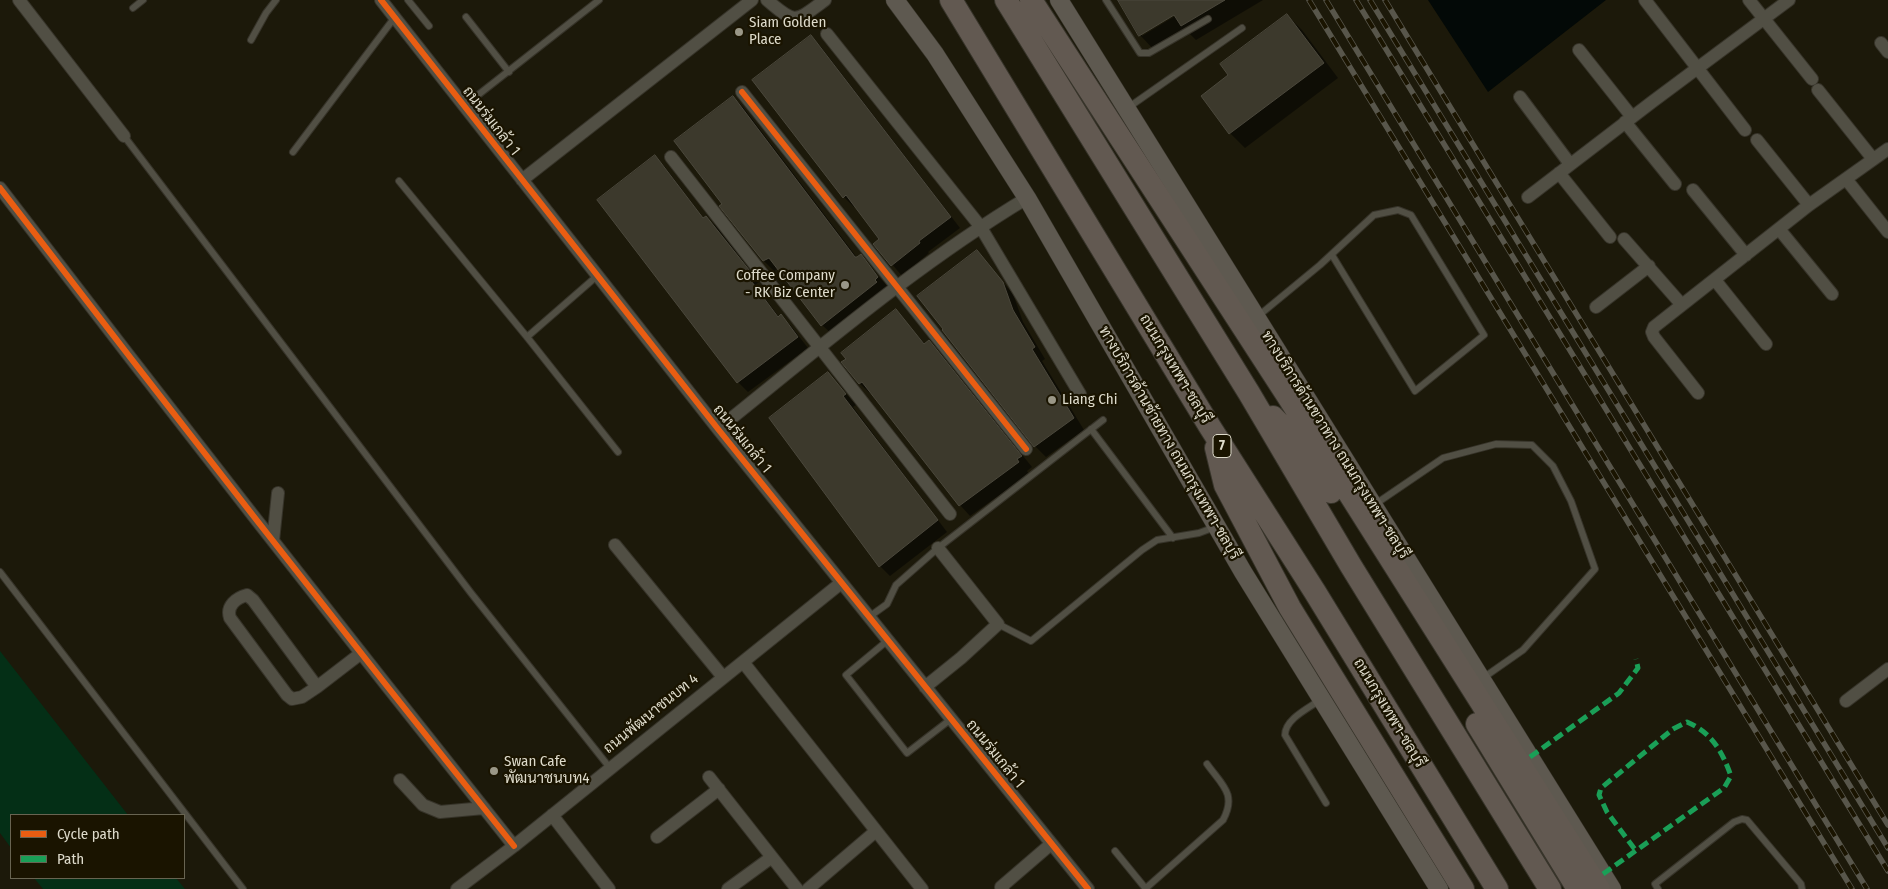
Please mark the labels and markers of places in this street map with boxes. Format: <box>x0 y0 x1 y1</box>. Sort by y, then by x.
place label: Siam Golden Place <box>749 14 826 49</box>
marker: Siam Golden Place <box>733 26 745 38</box>
place label: Coffee Company - RK Biz Center <box>736 267 835 302</box>
marker: Coffee Company - RK Biz Center <box>839 279 851 291</box>
place label: Liang Chi <box>1062 391 1117 409</box>
marker: Liang Chi <box>1046 394 1058 406</box>
place label: Swan Cafe พัฒนาชนบท4 <box>504 753 590 788</box>
marker: Swan Cafe พัฒนาชนบท4 <box>488 765 500 777</box>

